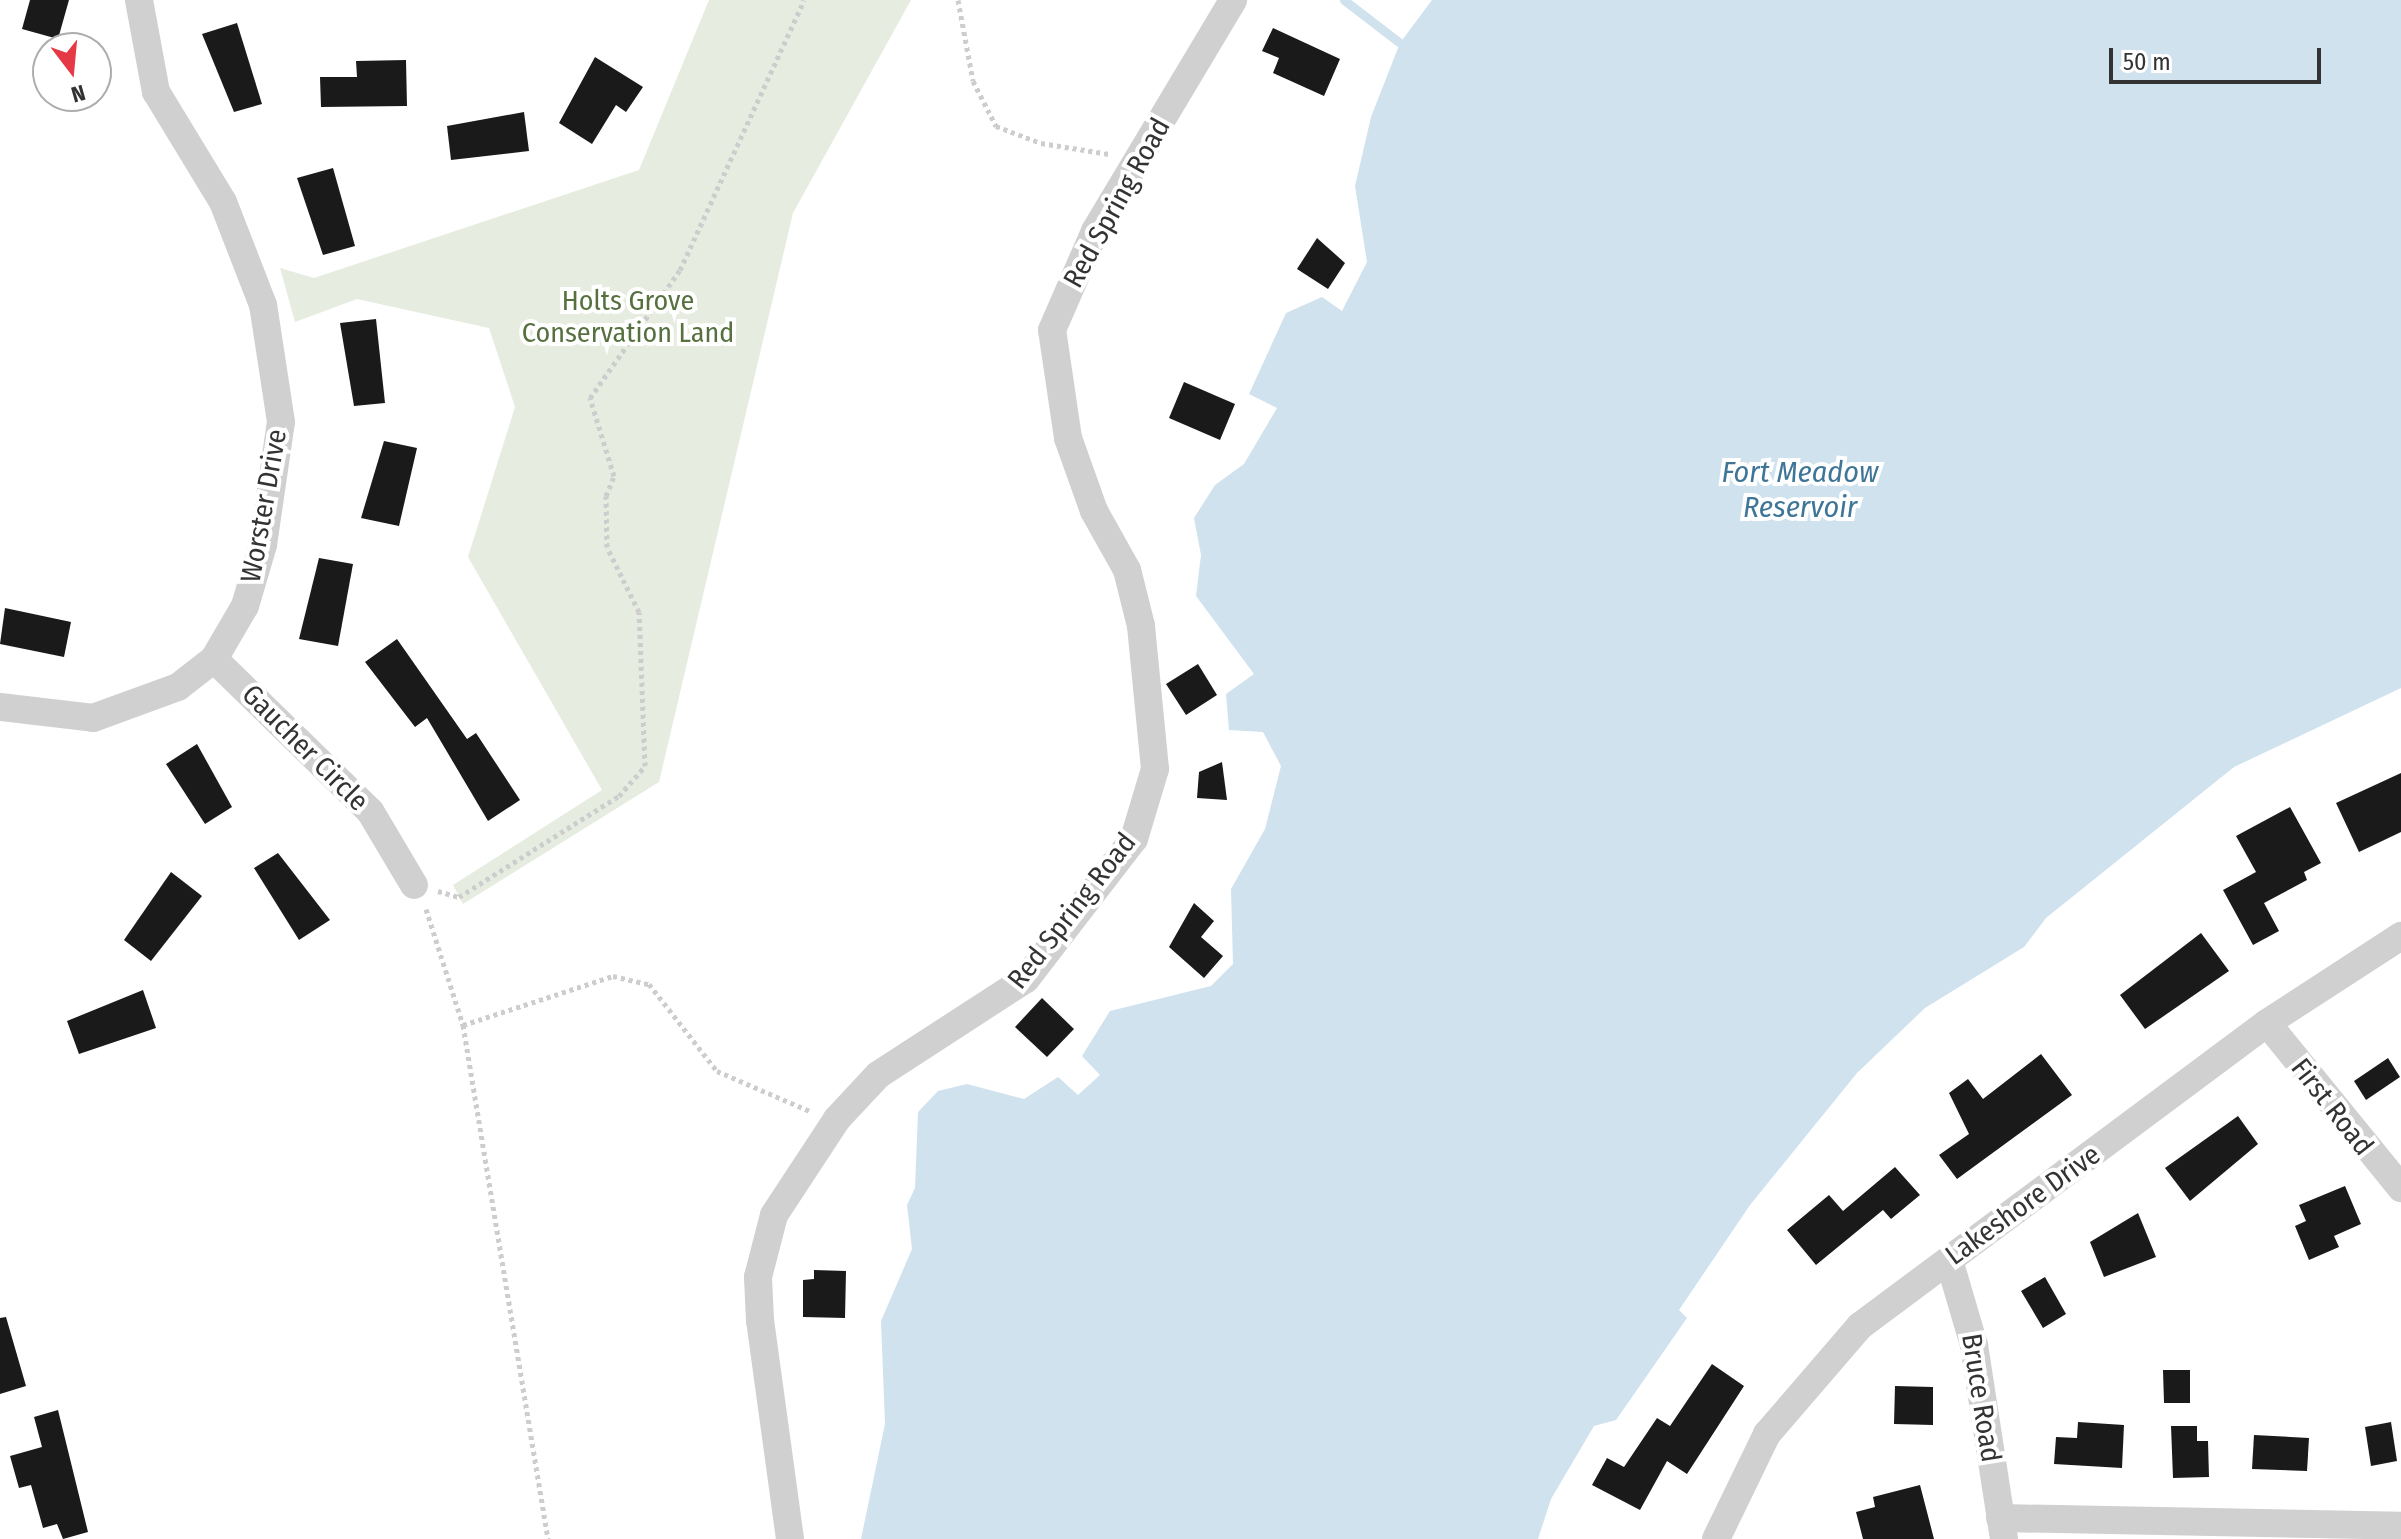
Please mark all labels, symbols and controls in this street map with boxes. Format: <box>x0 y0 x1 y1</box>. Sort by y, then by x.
north arrow <box>32 32 112 112</box>
scale bar <box>2113 32 2325 82</box>
text: 50 m <box>2123 48 2171 76</box>
text: N <box>68 79 88 108</box>
street label: Red Spring Road <box>1057 112 1177 294</box>
park label: Holts Grove Conservation Land <box>522 284 734 350</box>
street label: Worster Drive <box>234 427 294 585</box>
water label: Fort Meadow Reservoir <box>1722 454 1878 524</box>
street label: Gaucher Circle <box>235 678 375 818</box>
street label: Red Spring Road <box>1001 826 1143 996</box>
street label: First Road <box>2284 1052 2380 1162</box>
street label: Lakeshore Drive <box>1939 1138 2107 1272</box>
street label: Bruce Road <box>1954 1331 2008 1465</box>

